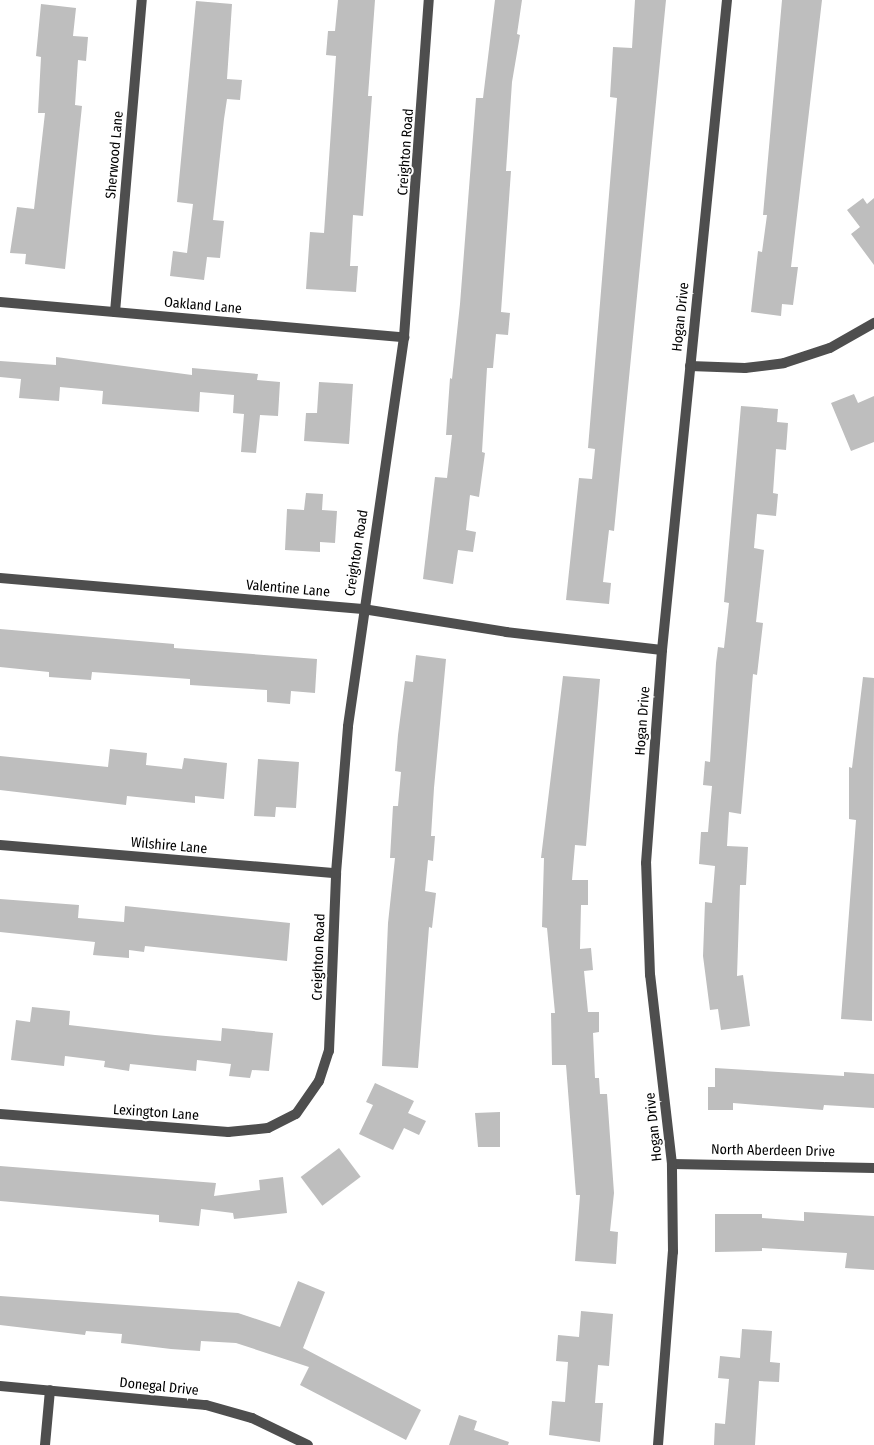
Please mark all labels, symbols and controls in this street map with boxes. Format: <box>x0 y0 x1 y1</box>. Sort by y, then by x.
street label: Creighton Road <box>395 108 417 196</box>
street label: Sherwood Lane <box>103 110 127 200</box>
street label: Hogan Drive <box>669 282 693 352</box>
street label: Oakland Lane <box>163 294 243 318</box>
street label: Creighton Road <box>342 509 372 597</box>
street label: Valentine Lane <box>245 577 331 601</box>
street label: Hogan Drive <box>632 686 654 756</box>
street label: Wilshire Lane <box>130 834 208 858</box>
street label: Creighton Road <box>309 913 329 1001</box>
street label: Hogan Drive <box>642 1092 666 1162</box>
street label: Lexington Lane <box>113 1102 199 1124</box>
street label: North Aberdeen Drive <box>711 1142 835 1160</box>
street label: Donegal Drive <box>119 1374 199 1400</box>

